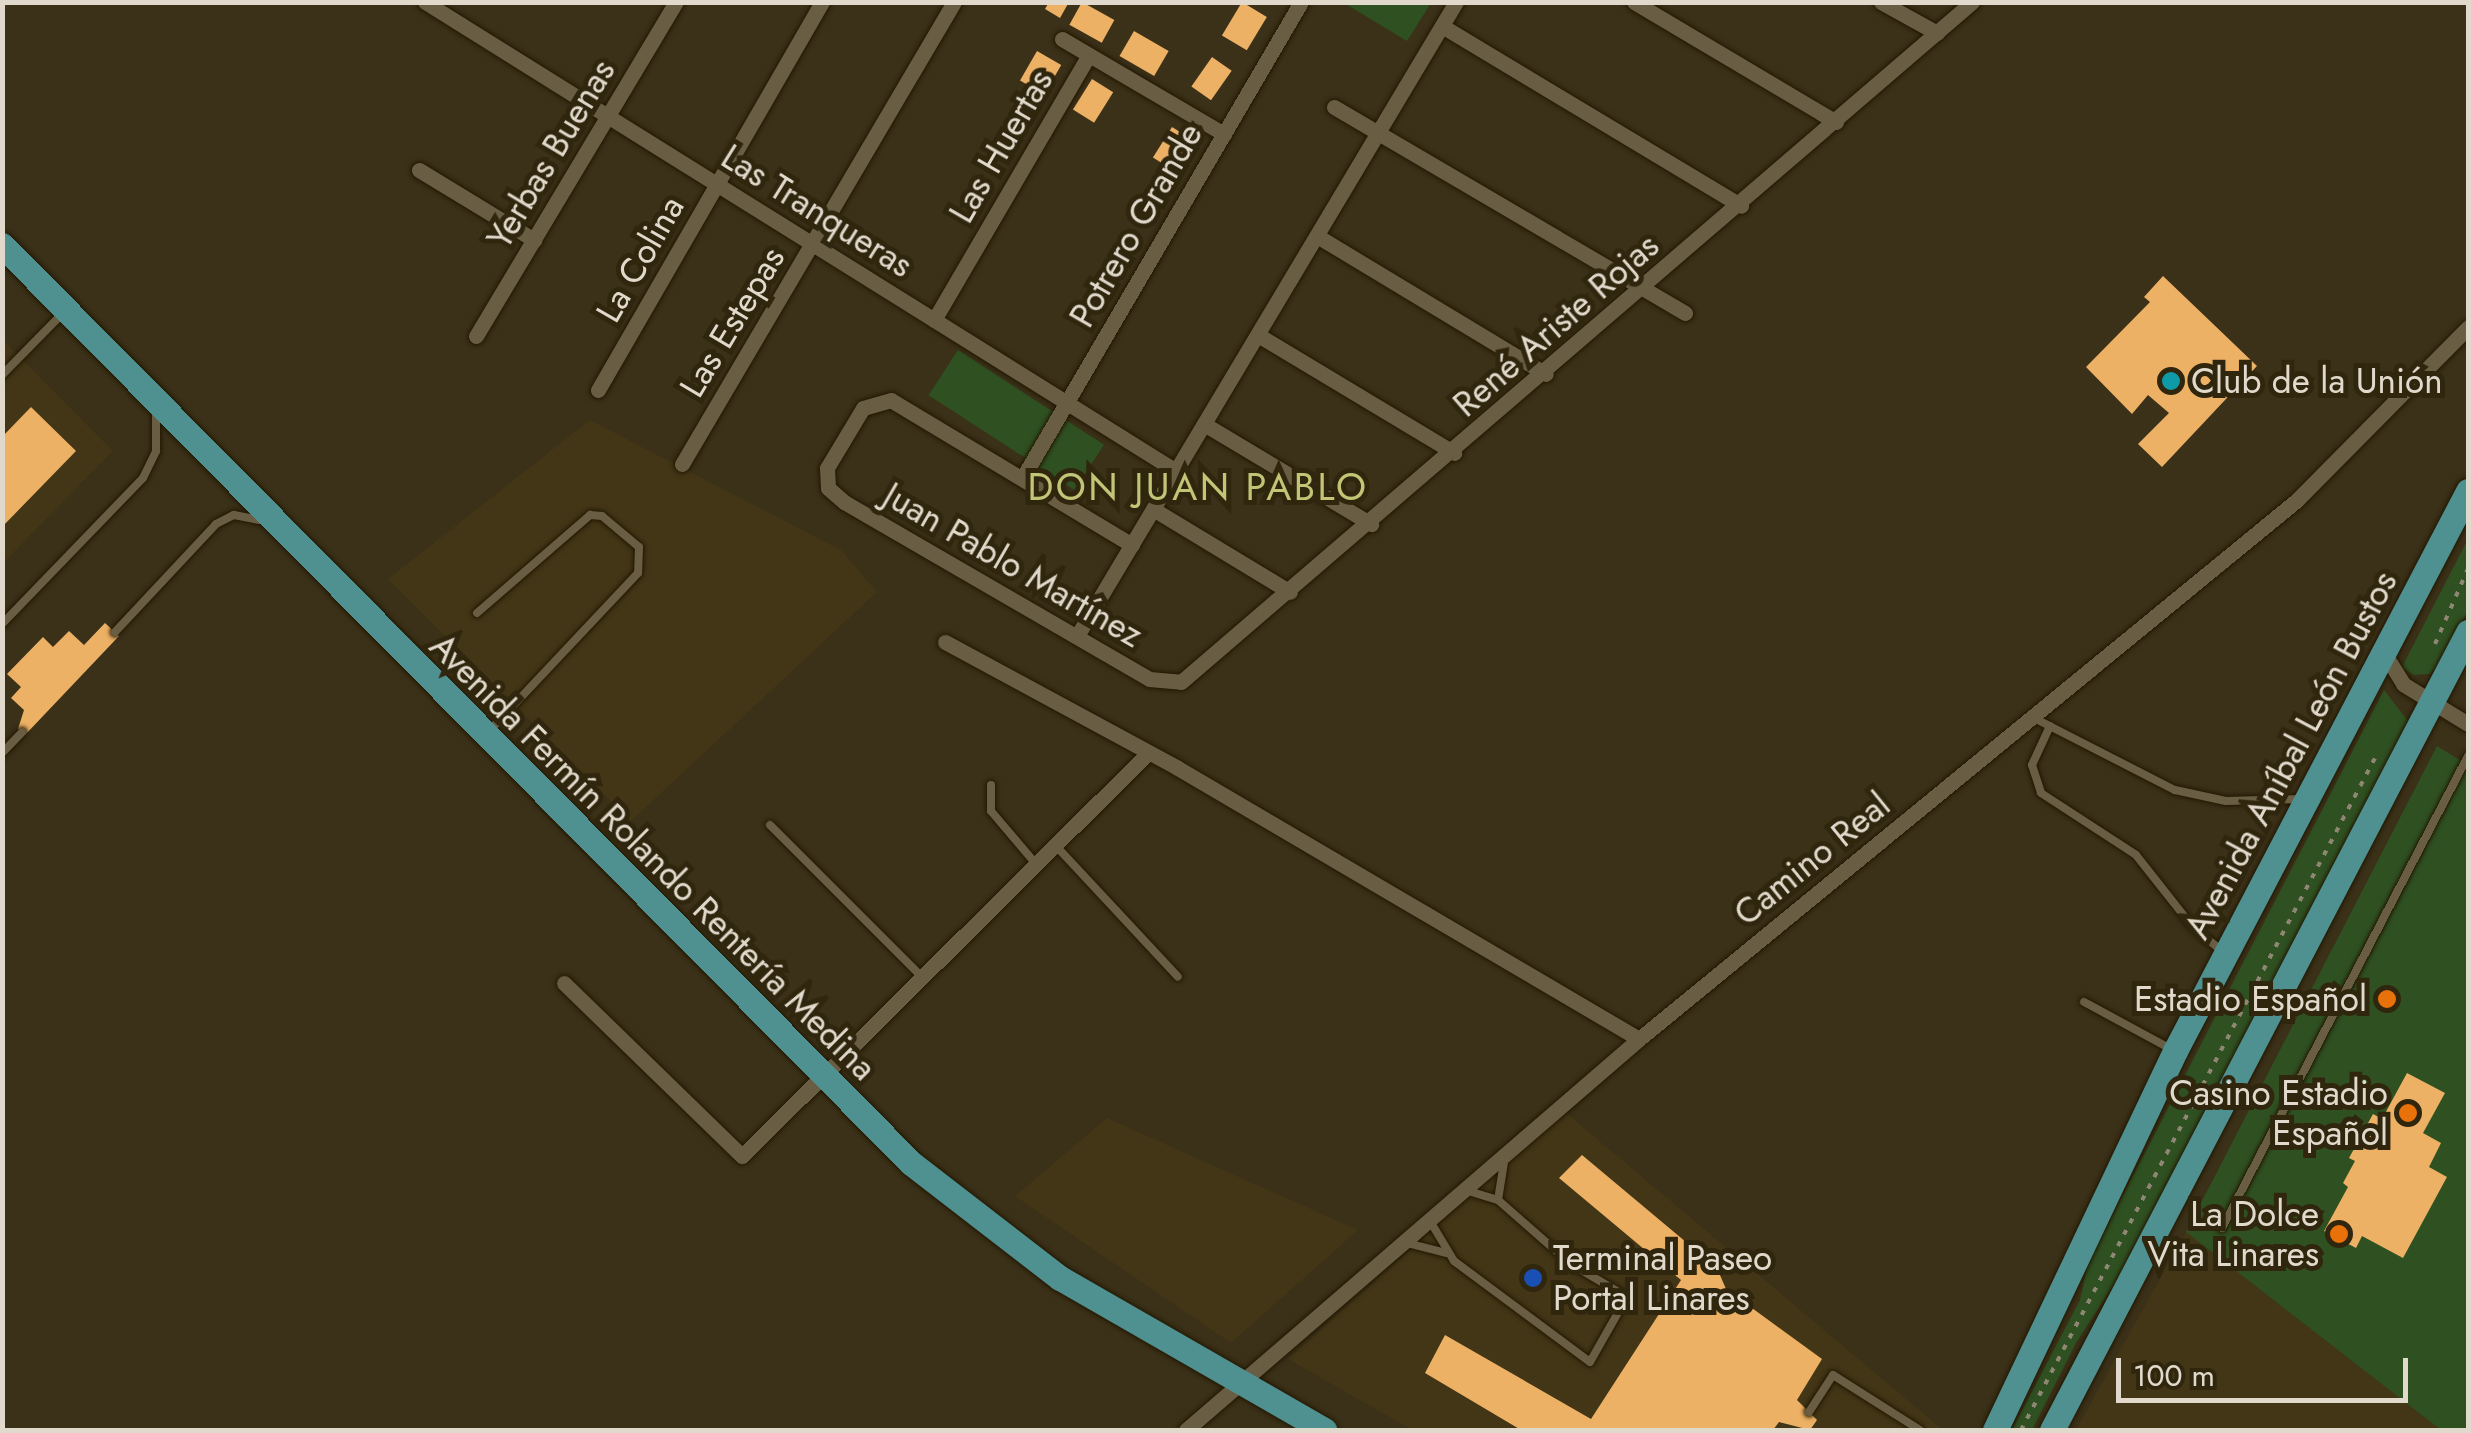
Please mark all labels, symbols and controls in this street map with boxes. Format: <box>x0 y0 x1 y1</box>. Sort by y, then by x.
street label: Yerbas Buenas <box>478 52 624 256</box>
street label: Las Huertas <box>940 62 1062 230</box>
street label: Potrero Grande <box>1061 116 1211 334</box>
street label: Las Tranqueras <box>714 136 920 286</box>
street label: La Colina <box>587 189 693 329</box>
street label: René Ariste Rojas <box>1445 224 1667 426</box>
street label: Las Estepas <box>671 239 793 405</box>
place label: Club de la Unión <box>2191 360 2443 402</box>
marker: Club de la Unión <box>2160 370 2182 392</box>
district label: DON JUAN PABLO <box>1028 464 1368 510</box>
street label: Juan Pablo Martínez <box>876 474 1150 656</box>
street label: Avenida Aníbal León Bustos <box>2176 564 2406 946</box>
street label: Avenida Fermín Rolando Rentería Medina <box>421 625 885 1089</box>
street label: Camino Real <box>1726 784 1898 934</box>
place label: Estadio Español <box>2134 978 2367 1020</box>
marker: Estadio Español <box>2376 988 2398 1010</box>
place label: Casino Estadio Español <box>2169 1072 2388 1154</box>
marker: Casino Estadio Español <box>2397 1102 2419 1124</box>
place label: La Dolce Vita Linares <box>2147 1193 2319 1275</box>
marker: La Dolce Vita Linares <box>2328 1223 2350 1245</box>
place label: Terminal Paseo Portal Linares <box>1553 1237 1772 1319</box>
marker: Terminal Paseo Portal Linares <box>1522 1267 1544 1289</box>
scale bar <box>2121 1338 2414 1400</box>
text: 100 m <box>2133 1354 2215 1397</box>

